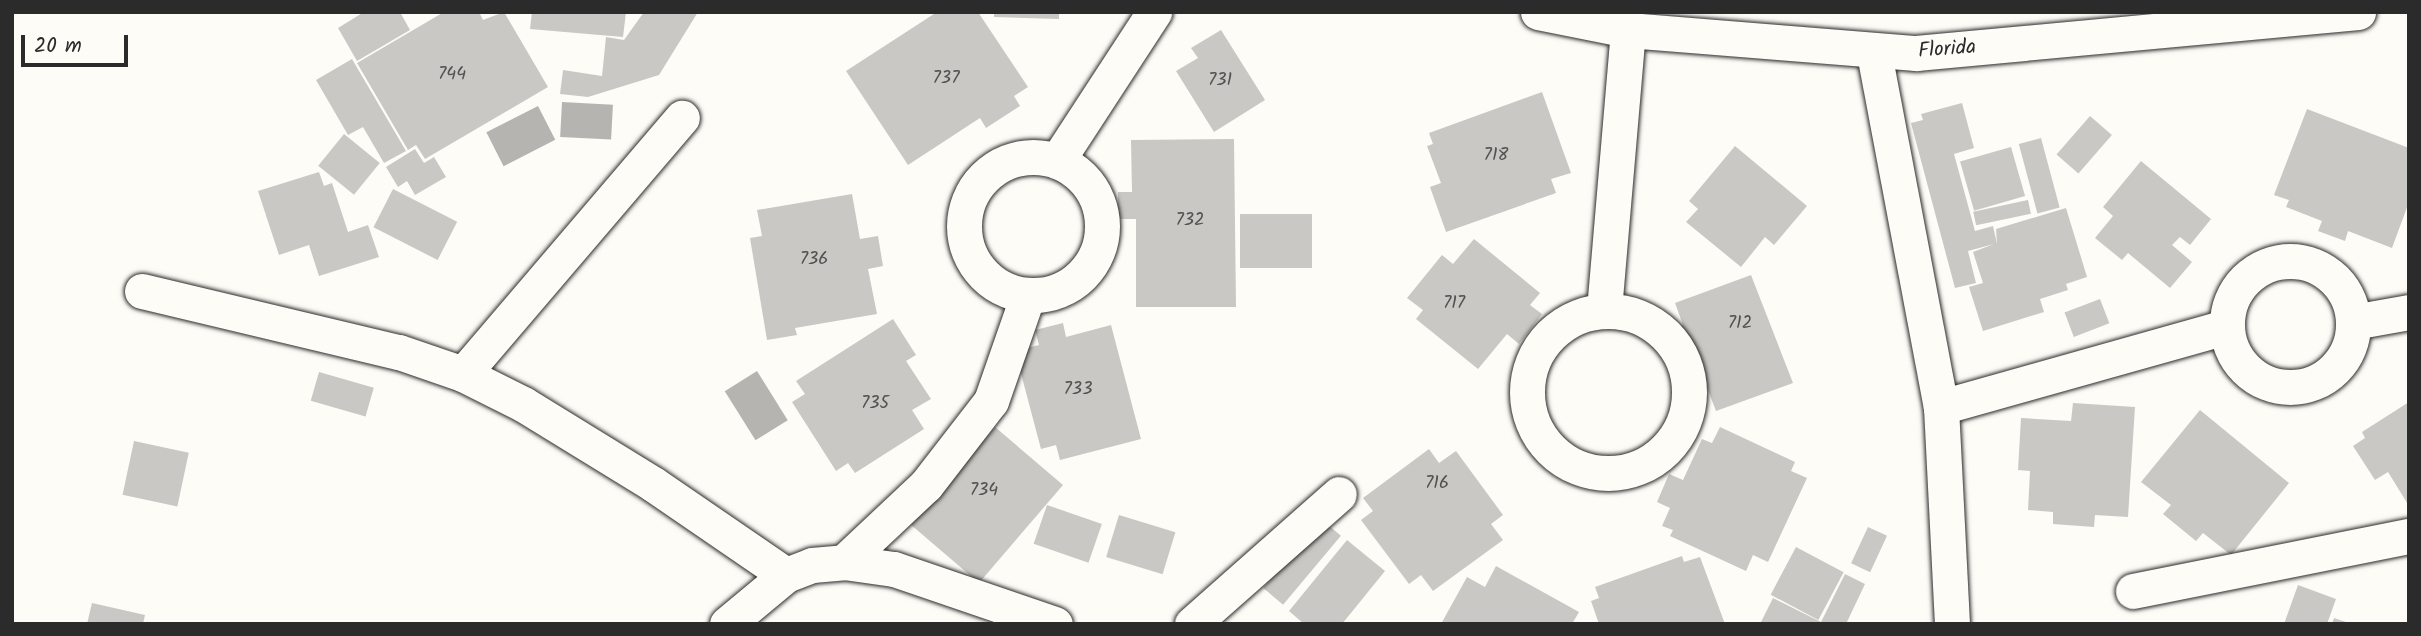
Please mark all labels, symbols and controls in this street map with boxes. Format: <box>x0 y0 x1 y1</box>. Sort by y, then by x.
scale bar <box>24 21 131 65</box>
text: 20 m <box>34 30 82 63</box>
street label: Florida <box>1917 35 1977 65</box>
house number: 744 <box>438 64 466 86</box>
house number: 737 <box>933 68 959 90</box>
house number: 731 <box>1208 70 1232 92</box>
house number: 718 <box>1484 145 1508 167</box>
house number: 732 <box>1175 210 1205 232</box>
house number: 736 <box>800 249 828 271</box>
house number: 717 <box>1443 293 1465 315</box>
house number: 712 <box>1728 313 1752 335</box>
house number: 733 <box>1064 379 1092 401</box>
house number: 735 <box>861 393 889 415</box>
house number: 716 <box>1425 473 1449 495</box>
house number: 734 <box>970 480 998 502</box>

